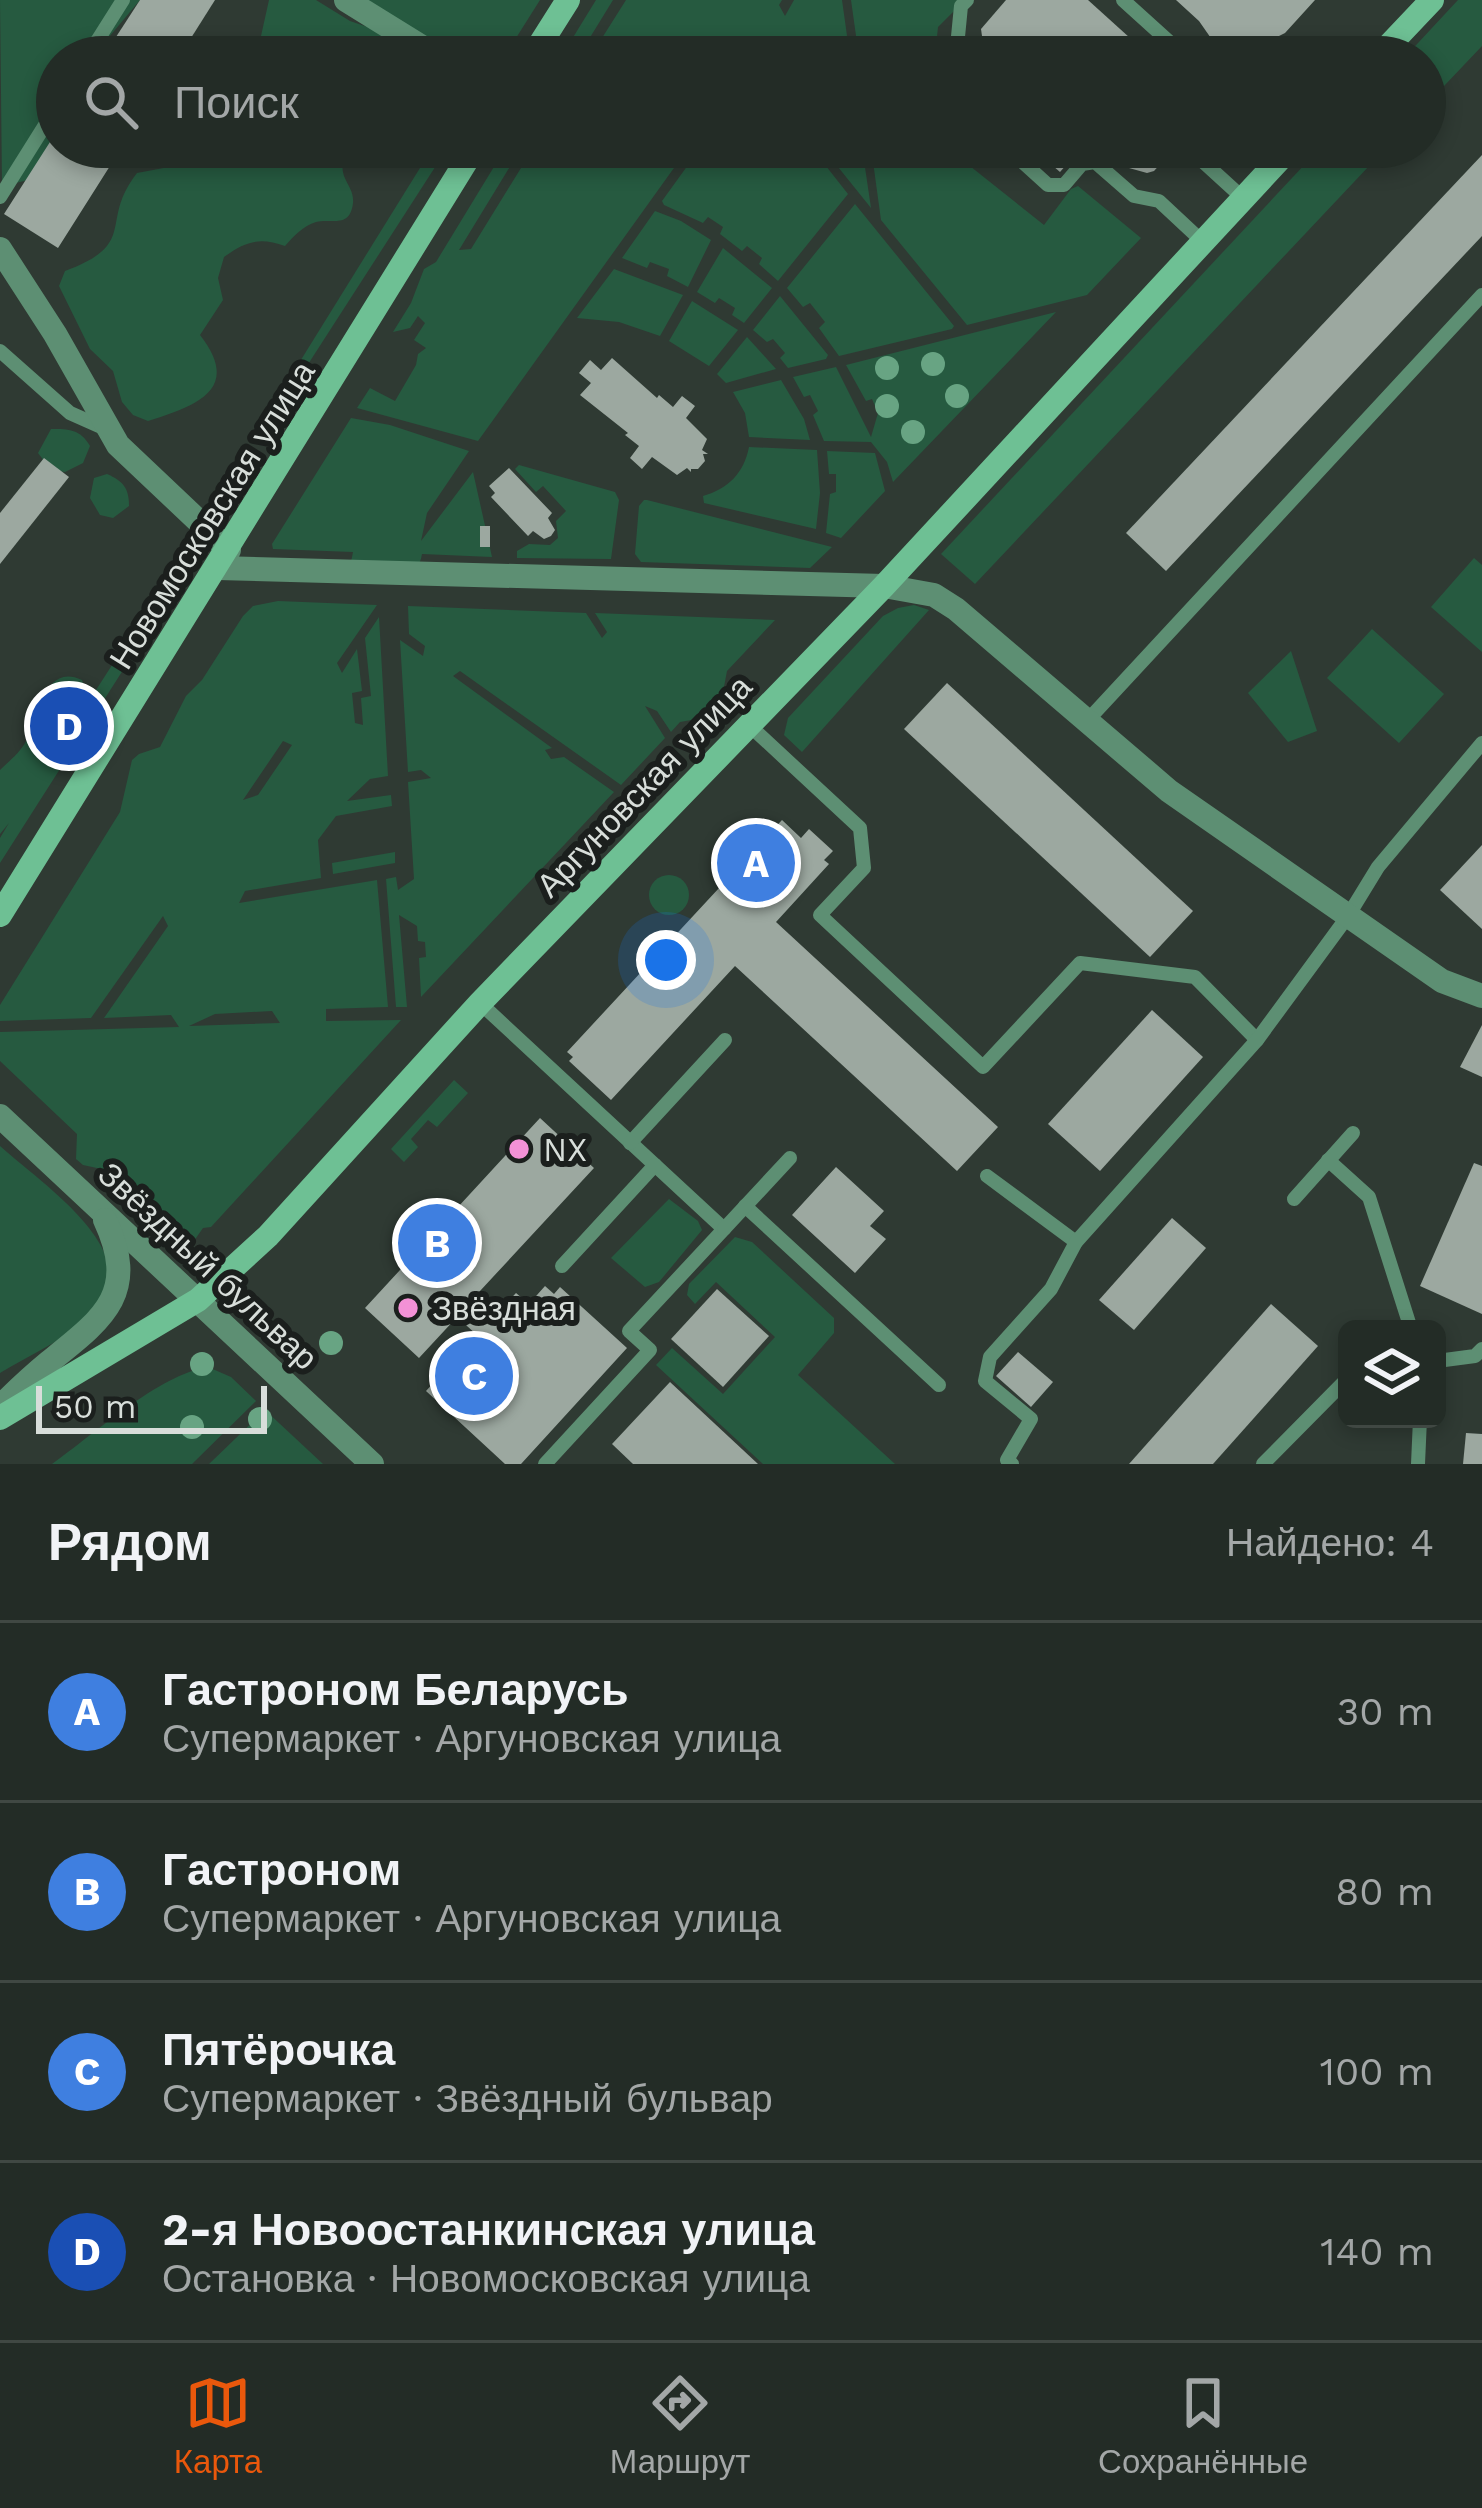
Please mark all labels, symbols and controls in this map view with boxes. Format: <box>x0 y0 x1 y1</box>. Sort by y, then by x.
search box <box>36 36 1446 168</box>
icon: search <box>78 69 144 135</box>
text: Поиск <box>174 76 299 129</box>
street label: Новомосковская улица <box>101 353 323 676</box>
street label: Аргуновская улица <box>528 667 760 905</box>
pin: D <box>30 681 108 771</box>
pin: A <box>717 818 795 908</box>
your location <box>636 930 696 990</box>
place label: NX <box>543 1130 587 1169</box>
marker: NX <box>506 1136 532 1162</box>
street label: Звёздный бульвар <box>90 1154 326 1378</box>
pin: B <box>398 1198 476 1288</box>
place label: Звёздная <box>432 1289 576 1328</box>
marker: Звёздная <box>395 1295 421 1321</box>
map controls <box>1338 1320 1446 1428</box>
button: layers <box>1338 1320 1446 1428</box>
pin: C <box>435 1331 513 1421</box>
scale bar <box>36 1380 267 1433</box>
text: 50 m <box>54 1387 136 1426</box>
text: Рядом <box>48 1513 212 1572</box>
text: Найдено: 4 <box>1226 1520 1434 1565</box>
text: Гастроном Беларусь <box>162 1663 629 1716</box>
text: A <box>74 1689 100 1734</box>
text: 30 m <box>1337 1689 1434 1734</box>
text: Супермаркет · Аргуновская улица <box>162 1716 781 1761</box>
text: Гастроном <box>162 1843 401 1896</box>
text: B <box>74 1869 100 1914</box>
text: 80 m <box>1335 1869 1434 1914</box>
text: Супермаркет · Аргуновская улица <box>162 1896 781 1941</box>
text: Пятёрочка <box>162 2023 395 2076</box>
text: C <box>74 2049 100 2094</box>
text: 100 m <box>1320 2049 1434 2094</box>
text: Супермаркет · Звёздный бульвар <box>162 2076 773 2121</box>
text: 2-я Новоостанкинская улица <box>162 2203 815 2256</box>
text: D <box>73 2229 101 2274</box>
text: 140 m <box>1320 2229 1434 2274</box>
text: Остановка · Новомосковская улица <box>162 2256 810 2301</box>
tab: Карта <box>174 2370 262 2481</box>
tab: Маршрут <box>610 2370 750 2481</box>
tab: Сохранённые <box>1098 2370 1308 2481</box>

